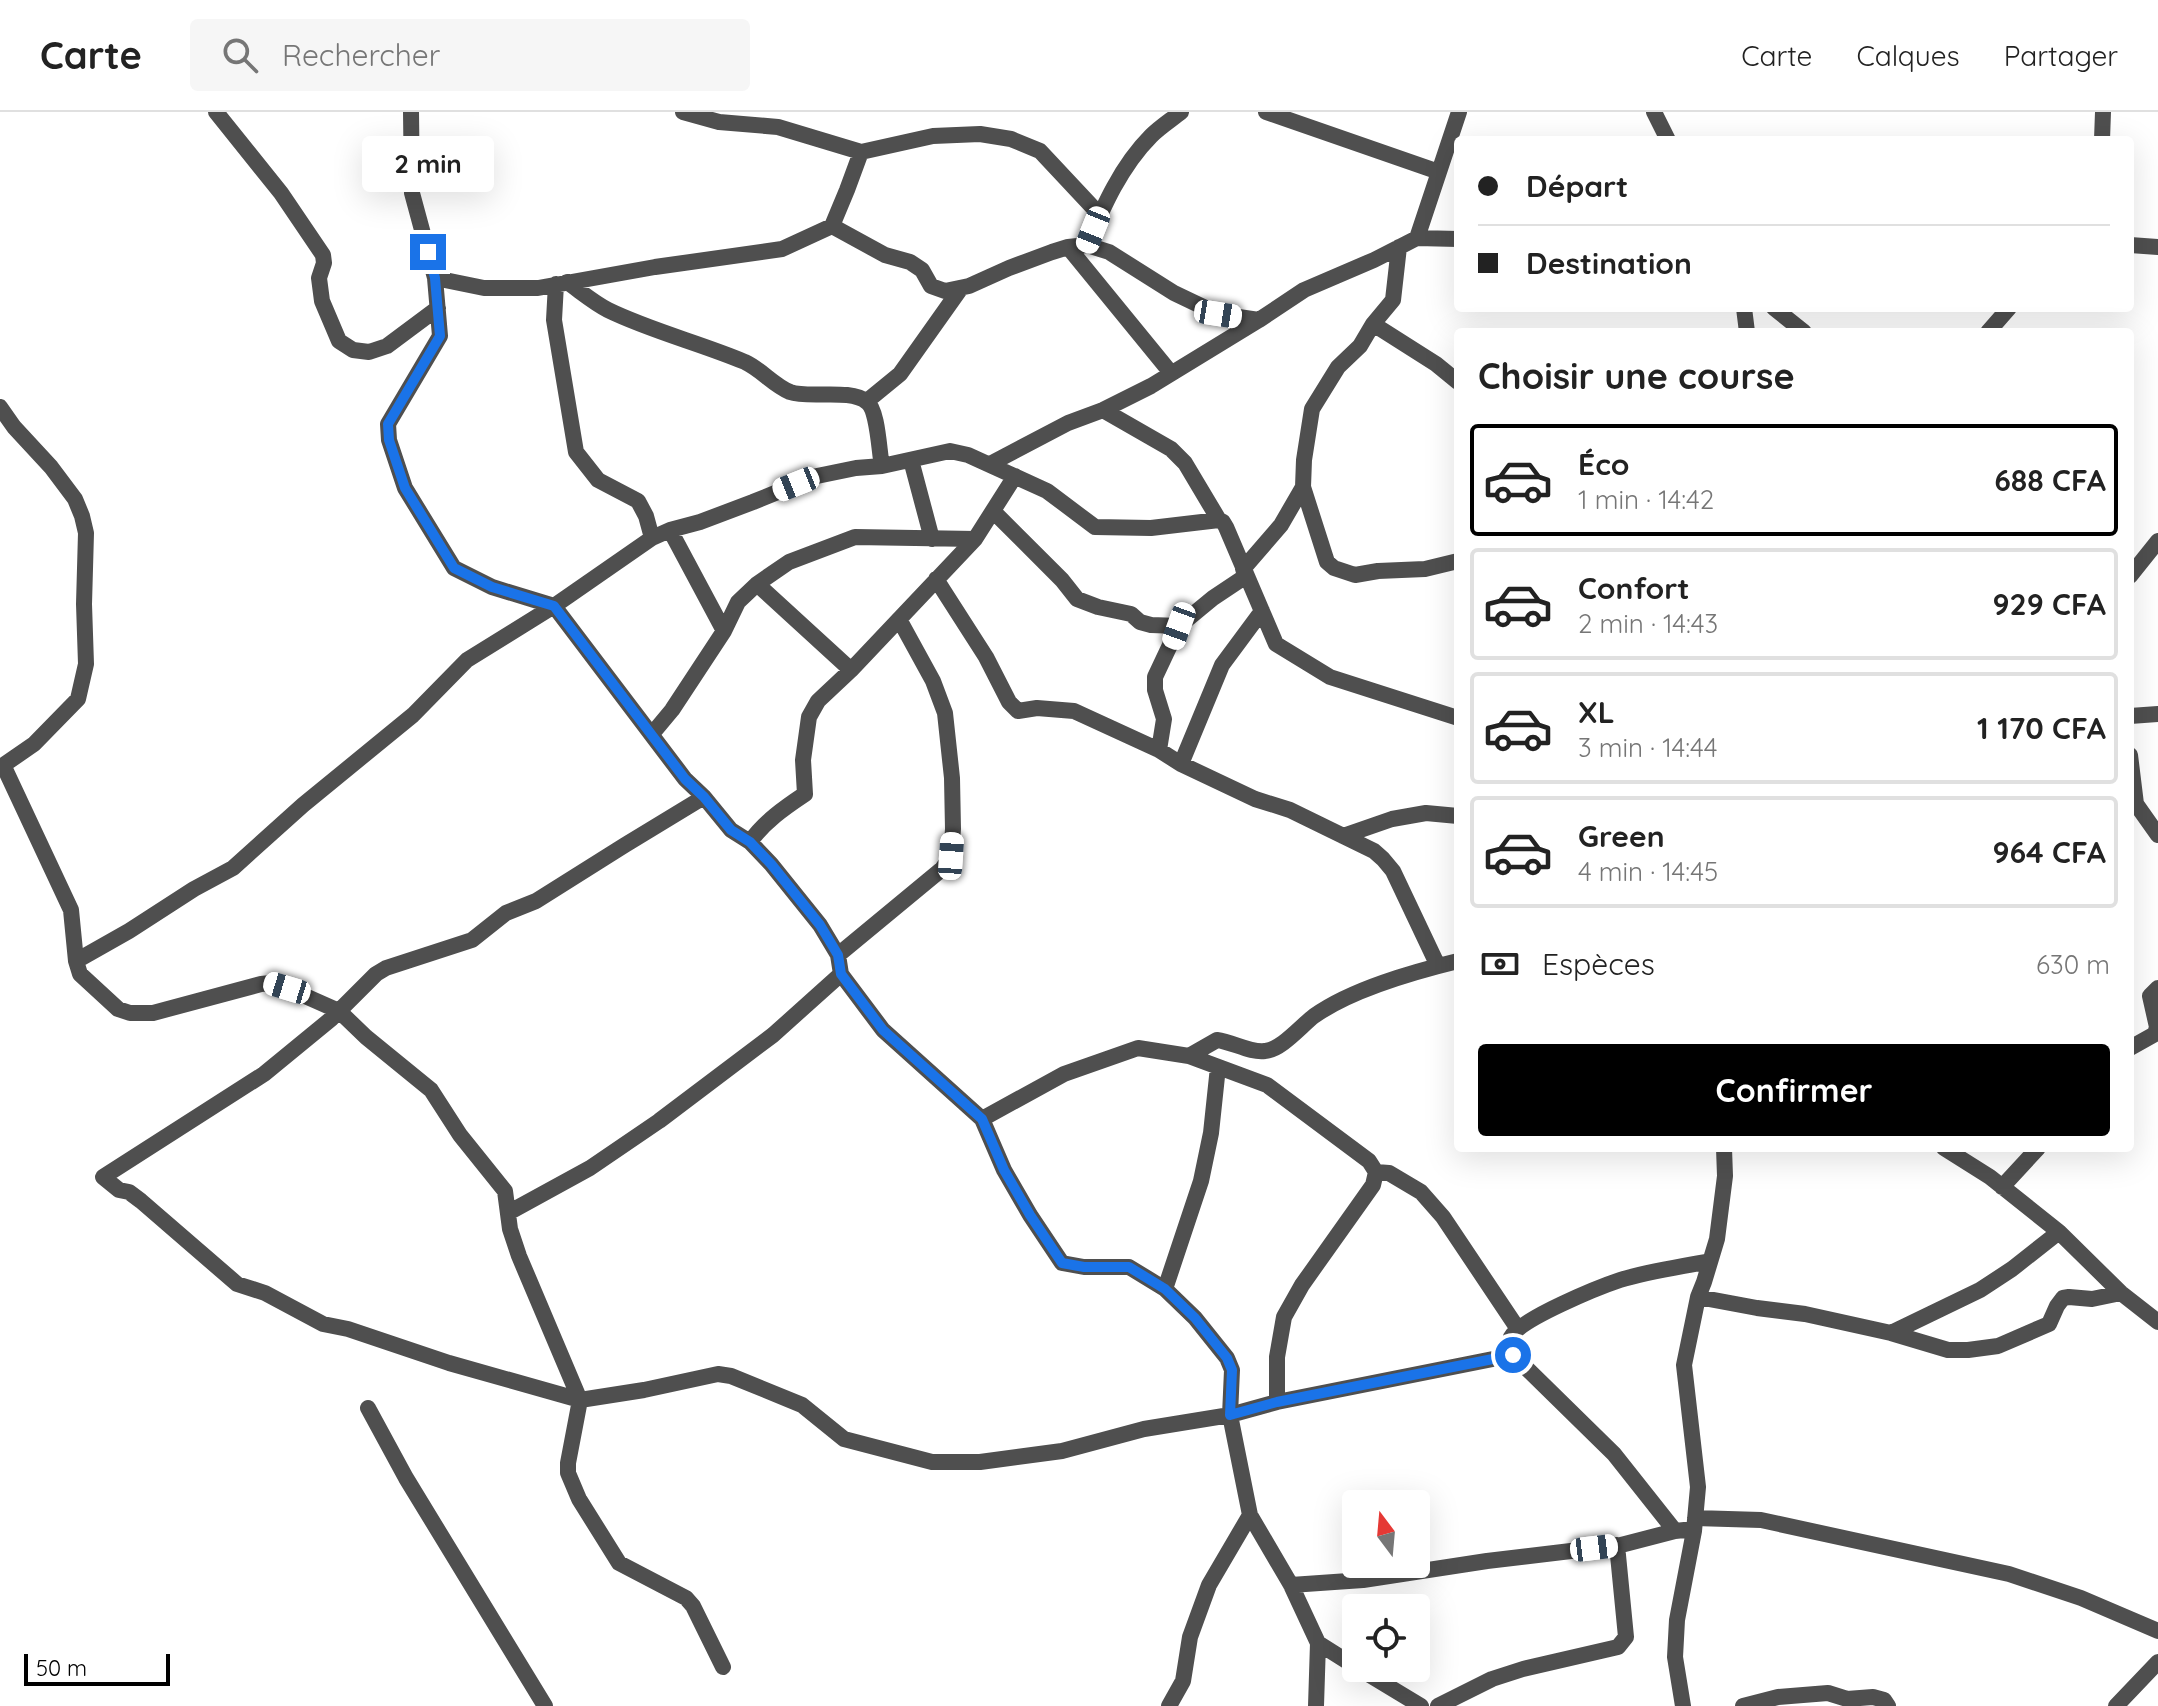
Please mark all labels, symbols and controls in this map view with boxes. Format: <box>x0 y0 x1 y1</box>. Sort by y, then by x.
search box <box>190 19 750 91</box>
text: Carte <box>40 31 142 79</box>
icon: search <box>218 33 262 77</box>
text: Rechercher <box>282 36 440 74</box>
text: Carte <box>1741 38 1812 73</box>
text: Calques <box>1856 38 1960 73</box>
text: Partager <box>2004 38 2118 73</box>
callout: 2 min <box>362 136 494 192</box>
text: 2 min <box>394 147 462 180</box>
text: Départ <box>1526 167 1628 205</box>
car <box>1073 203 1113 257</box>
route end <box>410 234 446 270</box>
text: Destination <box>1526 244 1692 282</box>
car <box>1192 298 1244 330</box>
text: Choisir une course <box>1478 353 1795 398</box>
icon: car <box>1482 444 1554 516</box>
text: Éco <box>1578 445 1629 483</box>
text: 688 CFA <box>1994 461 2106 499</box>
car <box>769 464 823 504</box>
text: 1 min · 14:42 <box>1578 483 1714 516</box>
icon: car <box>1482 568 1554 640</box>
text: Confort <box>1578 569 1690 607</box>
text: 929 CFA <box>1993 585 2106 623</box>
car <box>1160 599 1198 653</box>
text: 2 min · 14:43 <box>1578 607 1718 640</box>
icon: car <box>1482 692 1554 764</box>
text: XL <box>1578 693 1615 731</box>
text: 1 170 CFA <box>1977 709 2106 747</box>
text: 3 min · 14:44 <box>1578 731 1718 764</box>
icon: car <box>1482 816 1554 888</box>
text: Green <box>1578 817 1665 855</box>
car <box>937 831 965 881</box>
text: 964 CFA <box>1992 833 2106 871</box>
text: 4 min · 14:45 <box>1578 855 1718 888</box>
icon: cash <box>1478 942 1522 986</box>
text: Espèces <box>1542 945 1655 983</box>
text: 630 m <box>2036 948 2110 981</box>
car <box>261 970 313 1006</box>
button: Confirmer <box>1478 1044 2110 1136</box>
route start <box>1495 1337 1531 1373</box>
north arrow <box>1342 1490 1430 1578</box>
map controls <box>1342 1490 1430 1682</box>
car <box>1569 1533 1619 1563</box>
button: locate <box>1342 1594 1430 1682</box>
scale bar <box>24 1650 170 1686</box>
text: 50 m <box>36 1654 87 1682</box>

